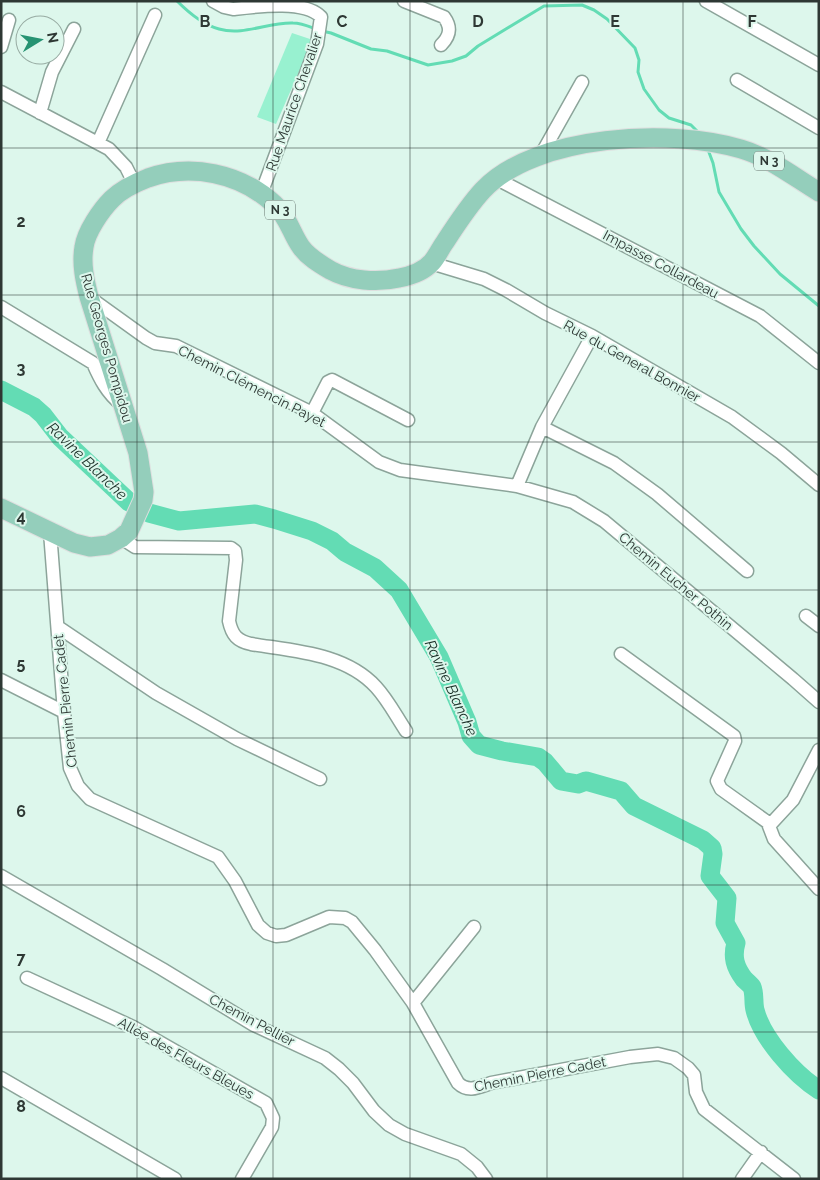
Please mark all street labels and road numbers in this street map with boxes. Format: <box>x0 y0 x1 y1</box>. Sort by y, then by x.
street label: Rue Maurice Chevalier <box>263 31 325 173</box>
road number: N 3 <box>754 152 784 170</box>
road number: N 3 <box>265 200 295 220</box>
street label: Impasse Collardeau <box>600 227 722 301</box>
street label: Rue Georges Pompidou <box>78 272 136 424</box>
street label: Rue du General Bonnier <box>561 317 703 405</box>
street label: Chemin Clémencin Payet <box>176 342 329 430</box>
street label: Chemin Eucher Pothin <box>616 529 736 633</box>
street label: Chemin Pierre Cadet <box>50 633 80 768</box>
street label: Chemin Pellier <box>207 991 297 1049</box>
street label: Allée des Fleurs Bleues <box>115 1014 257 1102</box>
street label: Chemin Pierre Cadet <box>473 1053 607 1095</box>

